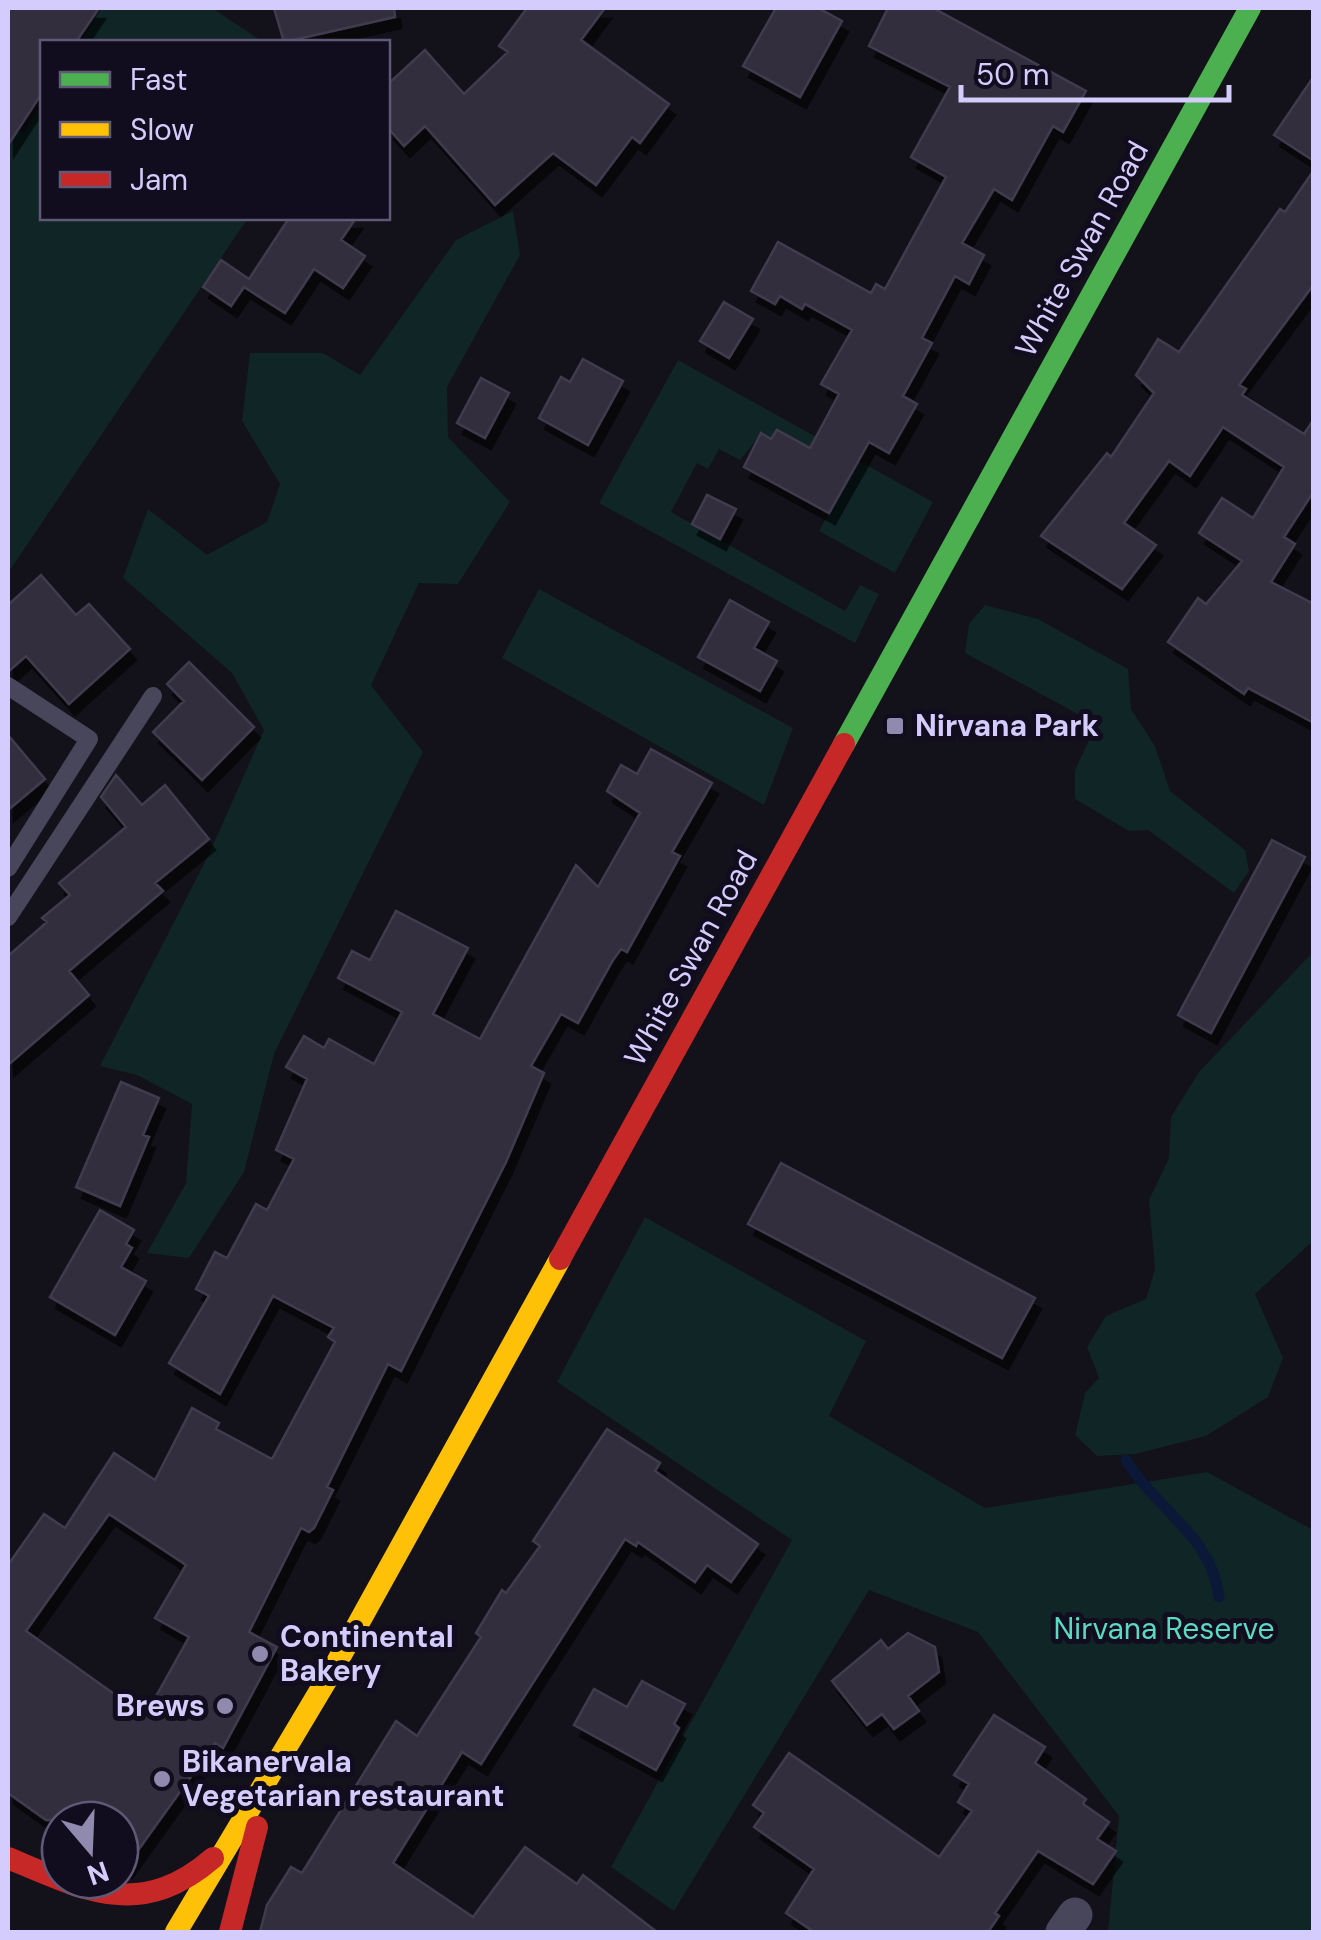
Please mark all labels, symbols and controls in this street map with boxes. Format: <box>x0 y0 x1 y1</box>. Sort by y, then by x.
legend <box>40 40 390 220</box>
scale bar <box>961 40 1228 102</box>
text: 50 m <box>976 55 1050 94</box>
text: Fast <box>130 60 188 99</box>
text: Slow <box>130 110 194 149</box>
street label: White Swan Road <box>1006 134 1157 364</box>
text: Jam <box>130 160 188 199</box>
place label: Nirvana Park <box>915 706 1099 745</box>
marker: Nirvana Park <box>884 715 906 737</box>
street label: White Swan Road <box>615 843 766 1073</box>
park label: Nirvana Reserve <box>1053 1609 1275 1648</box>
place label: Continental Bakery <box>280 1617 454 1690</box>
marker: Continental Bakery <box>249 1643 271 1665</box>
place label: Brews <box>116 1686 205 1725</box>
marker: Brews <box>214 1695 236 1717</box>
place label: Bikanervala Vegetarian restaurant <box>182 1742 504 1815</box>
marker: Bikanervala Vegetarian restaurant <box>151 1768 173 1790</box>
north arrow <box>40 1800 140 1900</box>
text: N <box>82 1852 114 1894</box>

